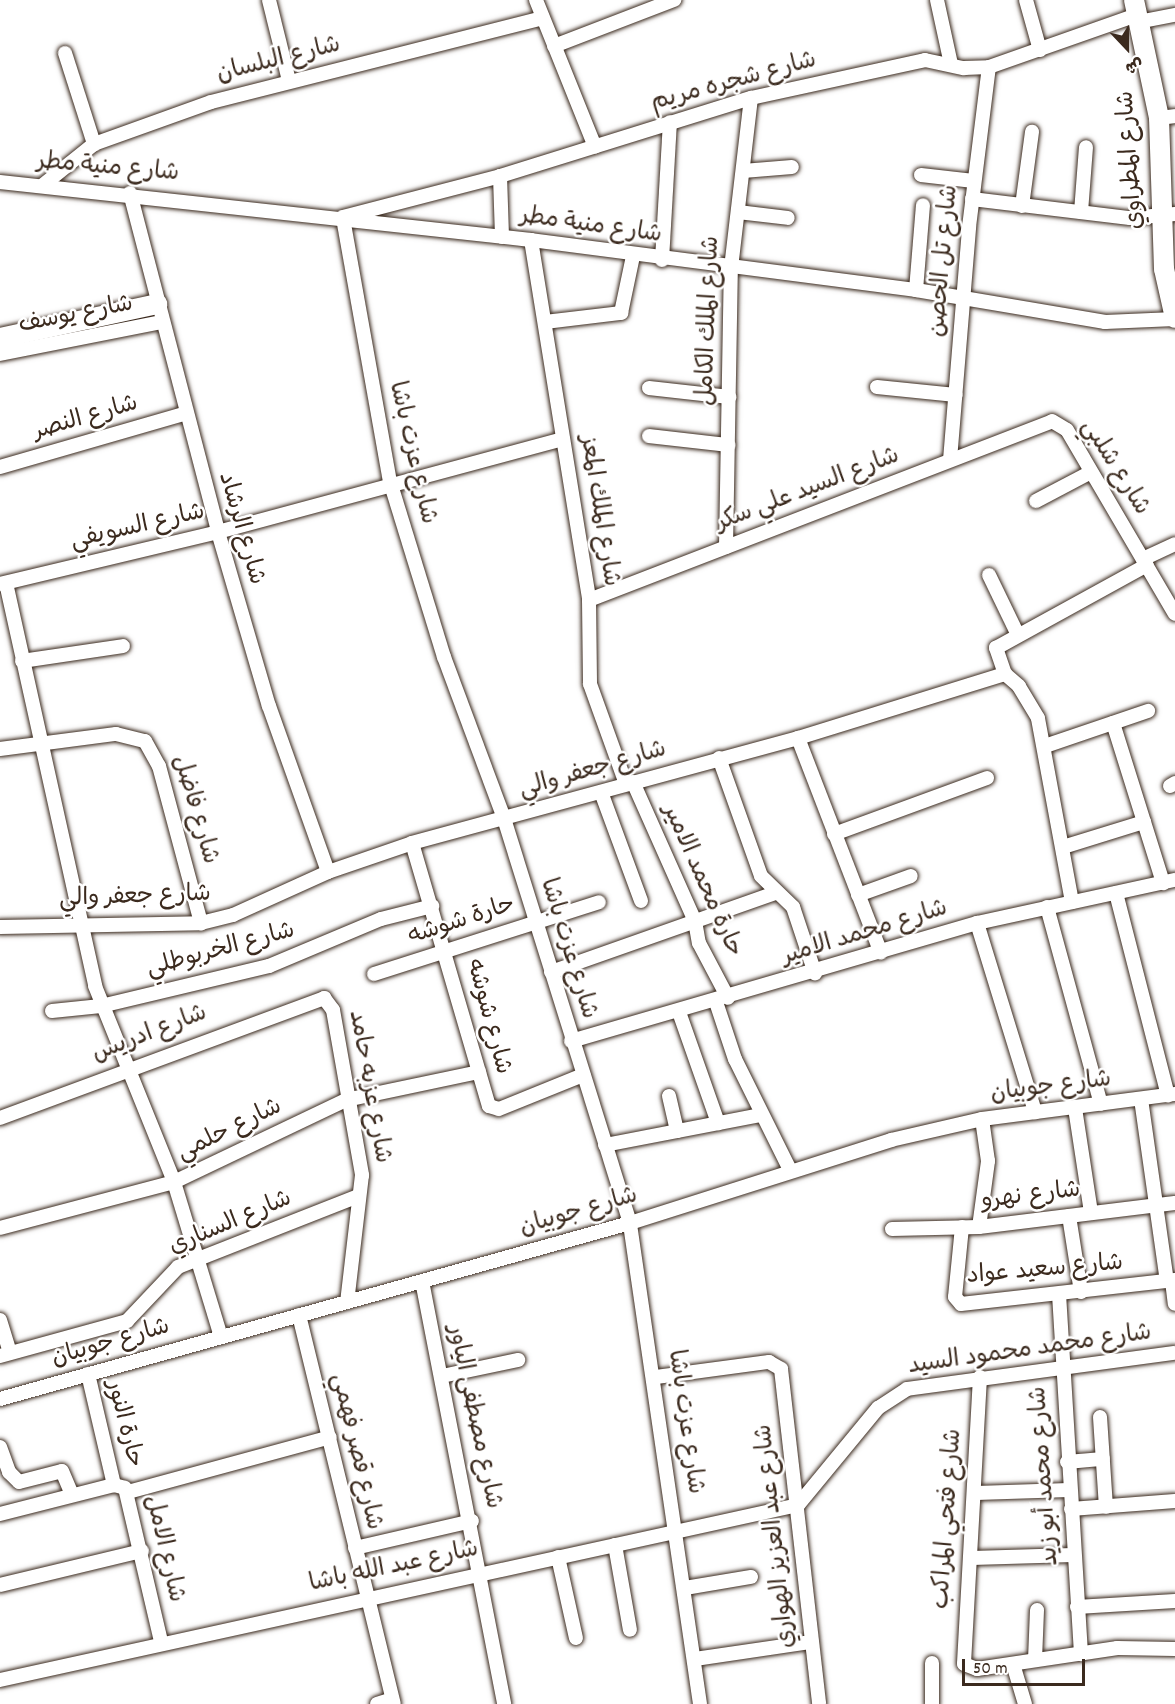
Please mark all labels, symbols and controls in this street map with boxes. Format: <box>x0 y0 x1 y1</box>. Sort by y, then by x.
north arrow <box>1097 18 1157 78</box>
street label: شارع البلسان <box>214 32 344 90</box>
street label: شارع شجره مريم <box>648 47 820 119</box>
text: ش <box>1121 51 1146 79</box>
street label: شارع المطراوي <box>1113 90 1151 230</box>
street label: شارع منية مطر <box>36 148 180 190</box>
street label: شارع تل الحصن <box>924 184 966 338</box>
street label: شارع منية مطر <box>518 203 664 251</box>
street label: شارع الملك الكامل <box>693 236 727 406</box>
street label: شارع يوسف <box>16 291 136 341</box>
street label: شارع عزت باشا <box>381 379 441 527</box>
street label: شارع النصر <box>30 390 142 448</box>
street label: شارع شلبي <box>1073 415 1155 521</box>
street label: شارع الملك المعز <box>572 433 624 589</box>
street label: شارع السيد علي سكر <box>712 443 904 539</box>
street label: شارع الرشاد <box>210 469 270 589</box>
street label: شارع السويفي <box>68 499 208 557</box>
street label: شارع جعفر والي <box>516 736 670 806</box>
street label: شارع فاضل <box>165 752 223 868</box>
street label: حارة محمد الامير <box>654 800 748 962</box>
street label: شارع عزت باشا <box>532 875 602 1023</box>
street label: شارع جعفر والي <box>59 881 211 915</box>
street label: حارة شوشه <box>405 891 519 953</box>
street label: شارع محمد الامير <box>779 895 951 973</box>
street label: شارع الخربوطلي <box>144 917 298 985</box>
street label: شارع شوشه <box>458 956 516 1078</box>
street label: شارع ادريس <box>89 1000 211 1070</box>
street label: شارع عزبه حامد <box>340 1008 396 1166</box>
street label: شارع جوبيان <box>989 1066 1113 1110</box>
street label: شارع حلمي <box>173 1093 287 1169</box>
street label: شارع نهرو <box>980 1177 1082 1217</box>
street label: شارع جوبيان <box>517 1182 641 1244</box>
street label: شارع السناري <box>165 1185 297 1263</box>
street label: شارع سعيد عواد <box>966 1250 1124 1292</box>
street label: شارع جوبيان <box>49 1313 173 1375</box>
street label: شارع محمد محمود السيد <box>907 1320 1153 1382</box>
street label: شارع مصطفى الياور <box>439 1322 507 1512</box>
street label: شارع عزت باشا <box>660 1348 708 1496</box>
street label: شارع قصر فهمي <box>323 1371 387 1533</box>
street label: حارة النور <box>98 1377 148 1471</box>
street label: شارع محمد أبو زيد <box>1025 1385 1067 1567</box>
street label: شارع عبد العزيز الهواري <box>751 1423 803 1649</box>
street label: شارع فتحي المراكب <box>928 1428 970 1610</box>
street label: شارع الامل <box>137 1493 189 1605</box>
street label: شارع عبد الله باشا <box>307 1536 481 1600</box>
scale bar <box>965 1647 1088 1685</box>
text: 50 m <box>973 1657 1008 1682</box>

